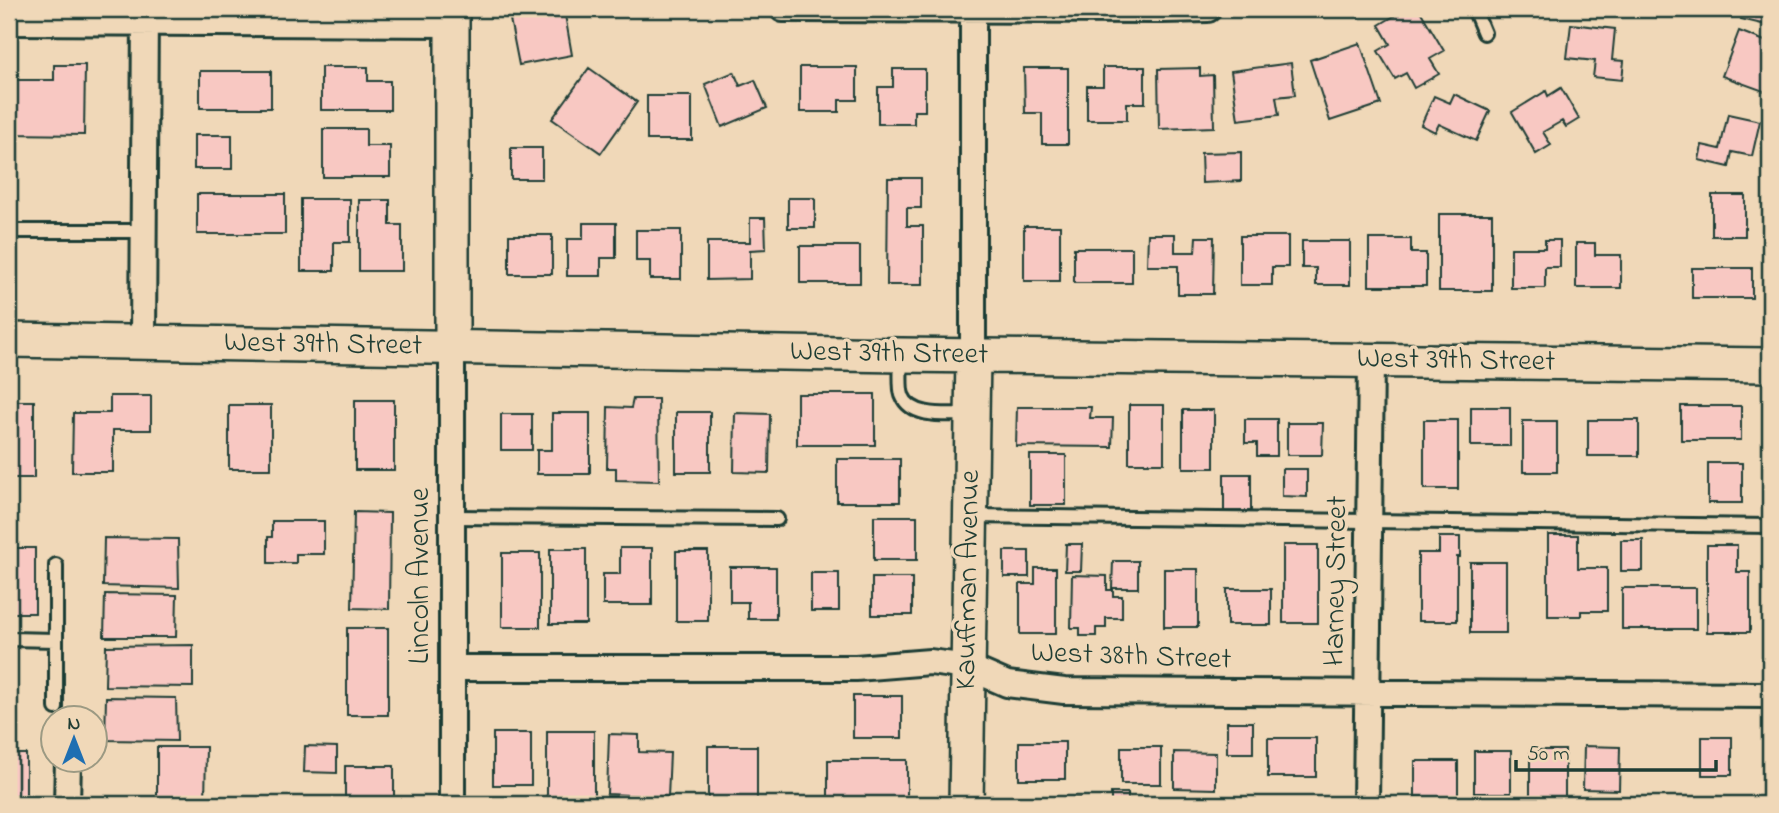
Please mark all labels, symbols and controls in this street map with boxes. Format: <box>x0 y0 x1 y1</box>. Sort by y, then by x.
street label: West 39th Street <box>223 321 423 369</box>
street label: West 39th Street <box>789 330 989 378</box>
street label: West 39th Street <box>1356 337 1556 385</box>
street label: Kauffman Avenue <box>945 469 993 690</box>
street label: Lincoln Avenue <box>399 487 443 664</box>
street label: Harney Street <box>1314 495 1360 667</box>
street label: West 38th Street <box>1030 632 1232 682</box>
north arrow <box>38 704 108 774</box>
text: N <box>68 711 81 738</box>
scale bar <box>1516 729 1716 773</box>
text: 50 m <box>1527 740 1570 770</box>

